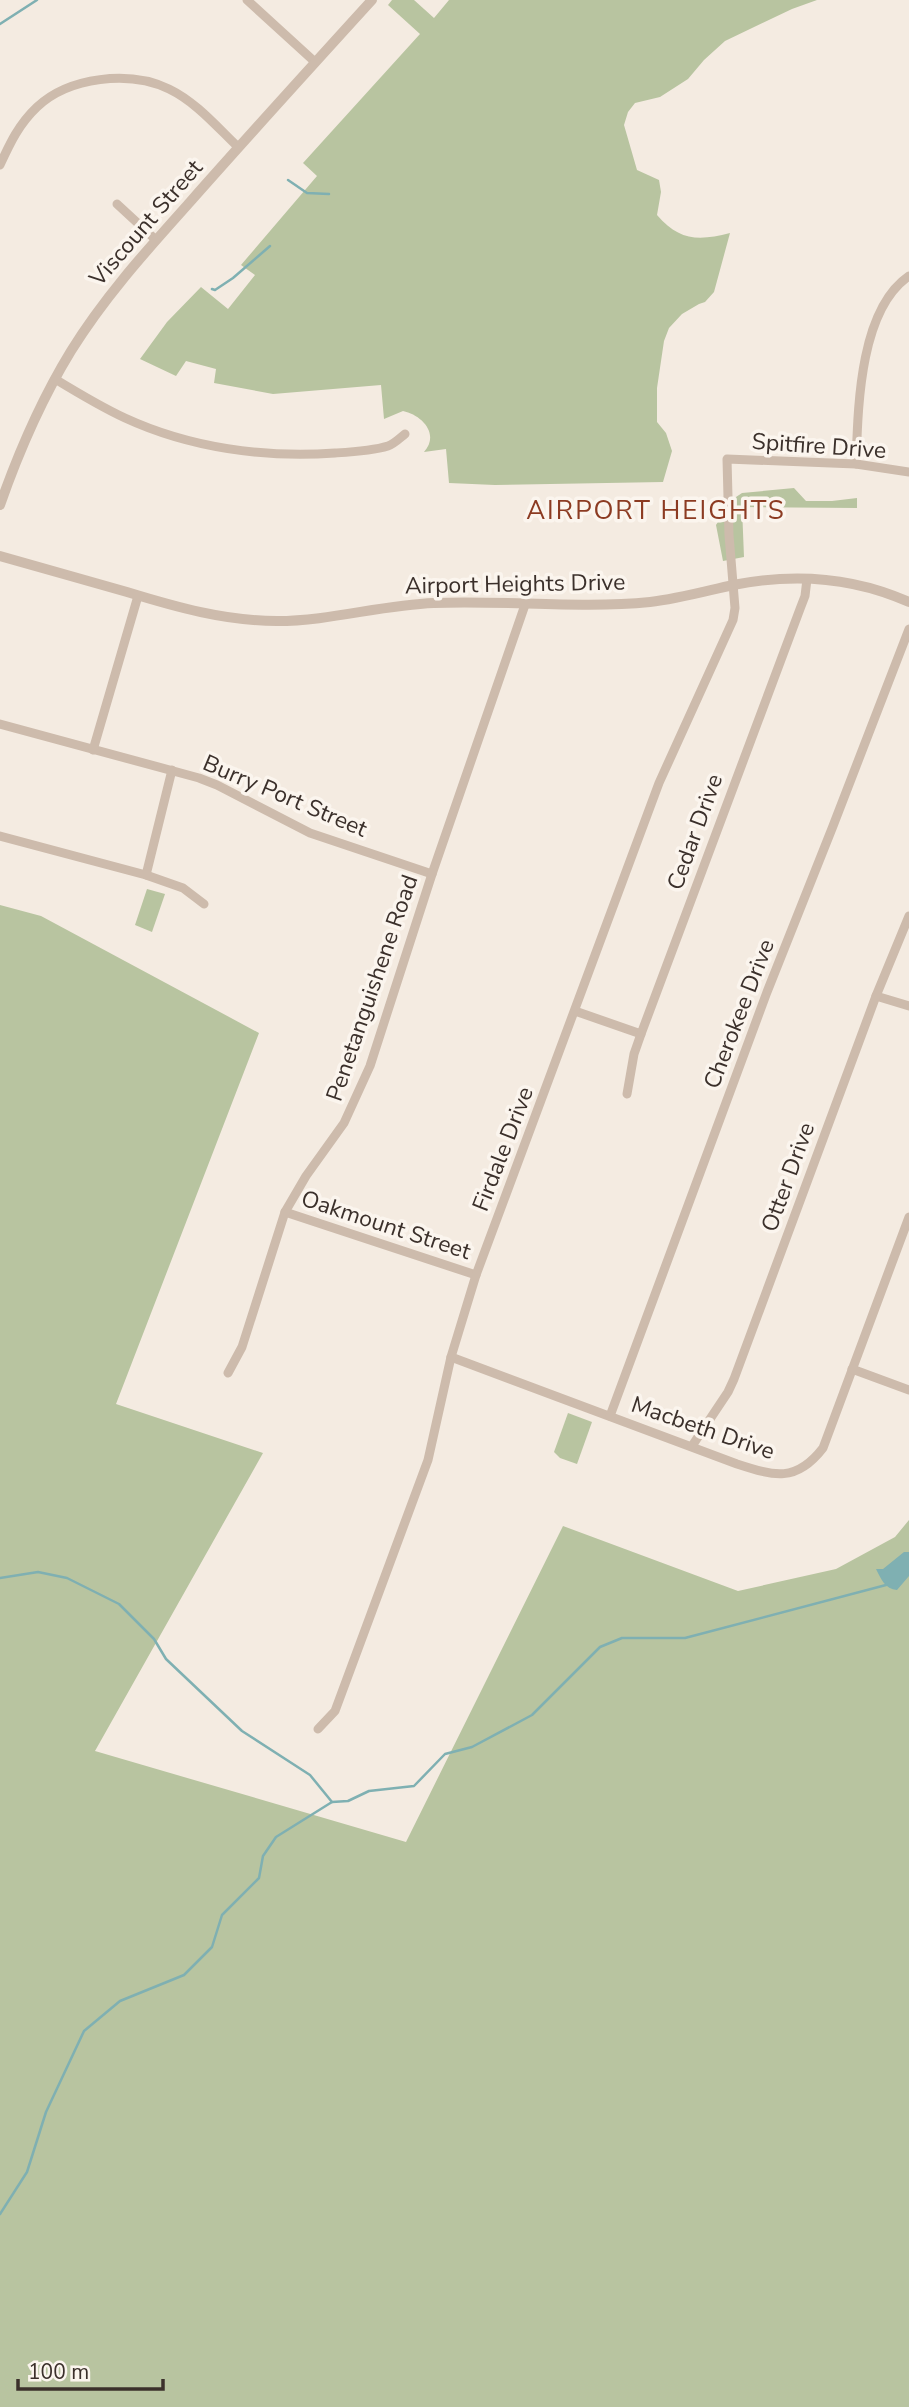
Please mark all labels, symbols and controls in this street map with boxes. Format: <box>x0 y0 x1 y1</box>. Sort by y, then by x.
street label: Viscount Street <box>82 152 210 294</box>
street label: Spitfire Drive <box>751 426 887 466</box>
district label: AIRPORT HEIGHTS <box>526 493 786 528</box>
street label: Airport Heights Drive <box>404 567 626 601</box>
street label: Burry Port Street <box>198 747 373 845</box>
street label: Cedar Drive <box>660 770 730 894</box>
street label: Penetanguishene Road <box>319 871 425 1105</box>
street label: Cherokee Drive <box>696 935 782 1093</box>
street label: Firdale Drive <box>465 1082 541 1216</box>
street label: Otter Drive <box>754 1118 822 1236</box>
street label: Oakmount Street <box>297 1183 476 1267</box>
street label: Macbeth Drive <box>627 1389 779 1467</box>
scale bar <box>18 2348 163 2392</box>
text: 100 m <box>28 2358 89 2386</box>

